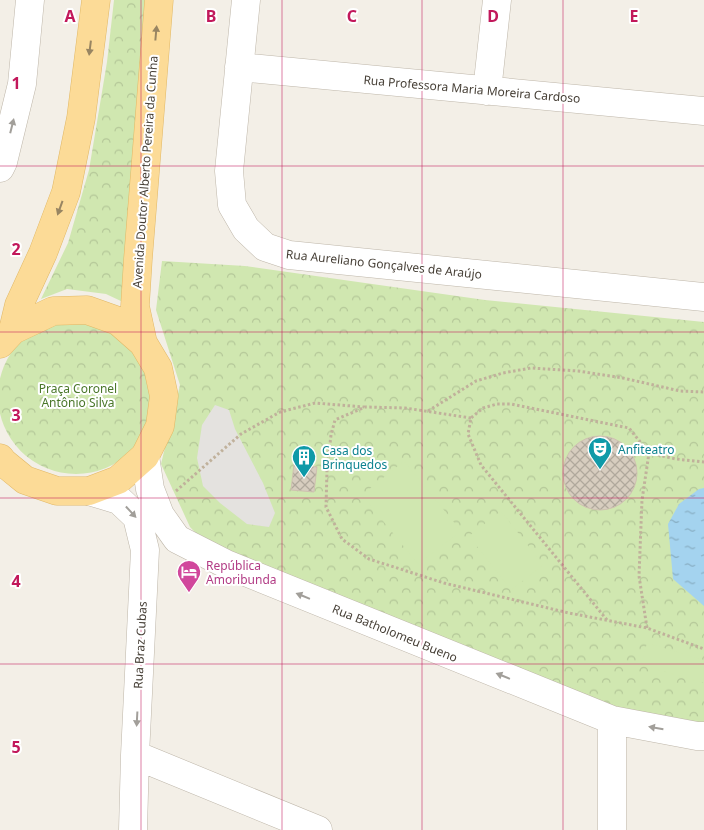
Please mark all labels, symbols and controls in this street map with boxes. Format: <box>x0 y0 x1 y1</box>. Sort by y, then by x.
text: A <box>64 5 76 27</box>
text: B <box>206 5 216 27</box>
text: C <box>347 5 357 27</box>
text: D <box>487 5 499 27</box>
text: E <box>630 5 639 27</box>
one-way arrow <box>152 25 160 41</box>
one-way arrow <box>86 41 94 57</box>
street label: Avenida Doutor Alberto Pereira da Cunha <box>128 55 162 289</box>
street label: Rua Professora Maria Moreira Cardoso <box>363 71 581 107</box>
text: 1 <box>11 72 21 94</box>
one-way arrow <box>8 119 16 134</box>
one-way arrow <box>56 201 64 216</box>
text: 2 <box>11 238 21 260</box>
street label: Rua Aureliano Gonçalves de Araújo <box>285 245 483 283</box>
park label: Praça Coronel Antônio Silva <box>39 380 117 411</box>
text: 3 <box>11 404 21 426</box>
theatre icon: Anfiteatro <box>587 436 613 470</box>
place label: Anfiteatro <box>618 441 674 458</box>
place label: Casa dos Brinquedos <box>322 442 387 473</box>
building icon: Casa dos Brinquedos <box>291 444 317 478</box>
one-way arrow <box>125 506 137 518</box>
place label: República Amoribunda <box>206 557 277 588</box>
hotel icon: República Amoribunda <box>176 559 202 593</box>
text: 4 <box>11 570 21 592</box>
one-way arrow <box>296 591 311 599</box>
street label: Rua Batholomeu Bueno <box>330 600 460 666</box>
street label: Rua Braz Cubas <box>129 601 151 689</box>
one-way arrow <box>496 672 510 680</box>
one-way arrow <box>132 711 140 727</box>
one-way arrow <box>648 724 664 732</box>
text: 5 <box>11 736 21 758</box>

